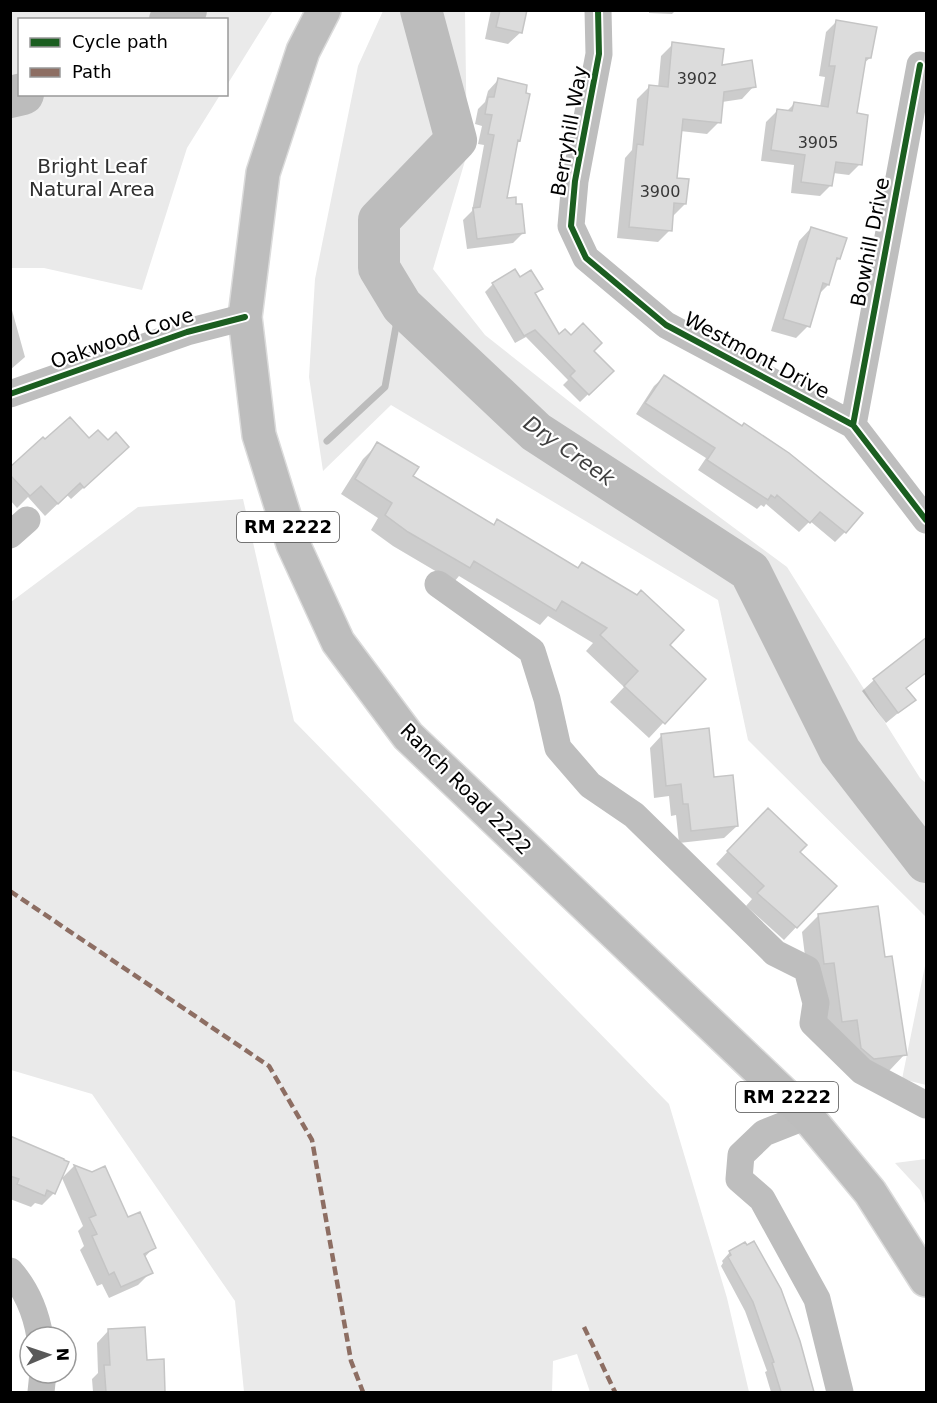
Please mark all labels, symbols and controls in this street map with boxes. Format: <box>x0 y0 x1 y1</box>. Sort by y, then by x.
legend <box>18 18 228 96</box>
text: Cycle path <box>72 31 168 52</box>
text: Path <box>72 61 112 82</box>
street label: Berryhill Way <box>546 64 592 198</box>
house number: 3902 <box>677 69 717 88</box>
house number: 3905 <box>798 133 838 152</box>
park label: Bright Leaf Natural Area <box>29 154 155 201</box>
street label: Bowhill Drive <box>846 175 894 309</box>
house number: 3900 <box>640 182 680 201</box>
street label: Oakwood Cove <box>47 302 197 374</box>
street label: Westmont Drive <box>680 307 834 403</box>
water label: Dry Creek <box>519 411 620 491</box>
road number: RM 2222 <box>237 512 339 542</box>
street label: Ranch Road 2222 <box>395 718 537 860</box>
road number: RM 2222 <box>736 1082 838 1112</box>
north arrow <box>18 1325 78 1385</box>
text: N <box>53 1347 72 1362</box>

